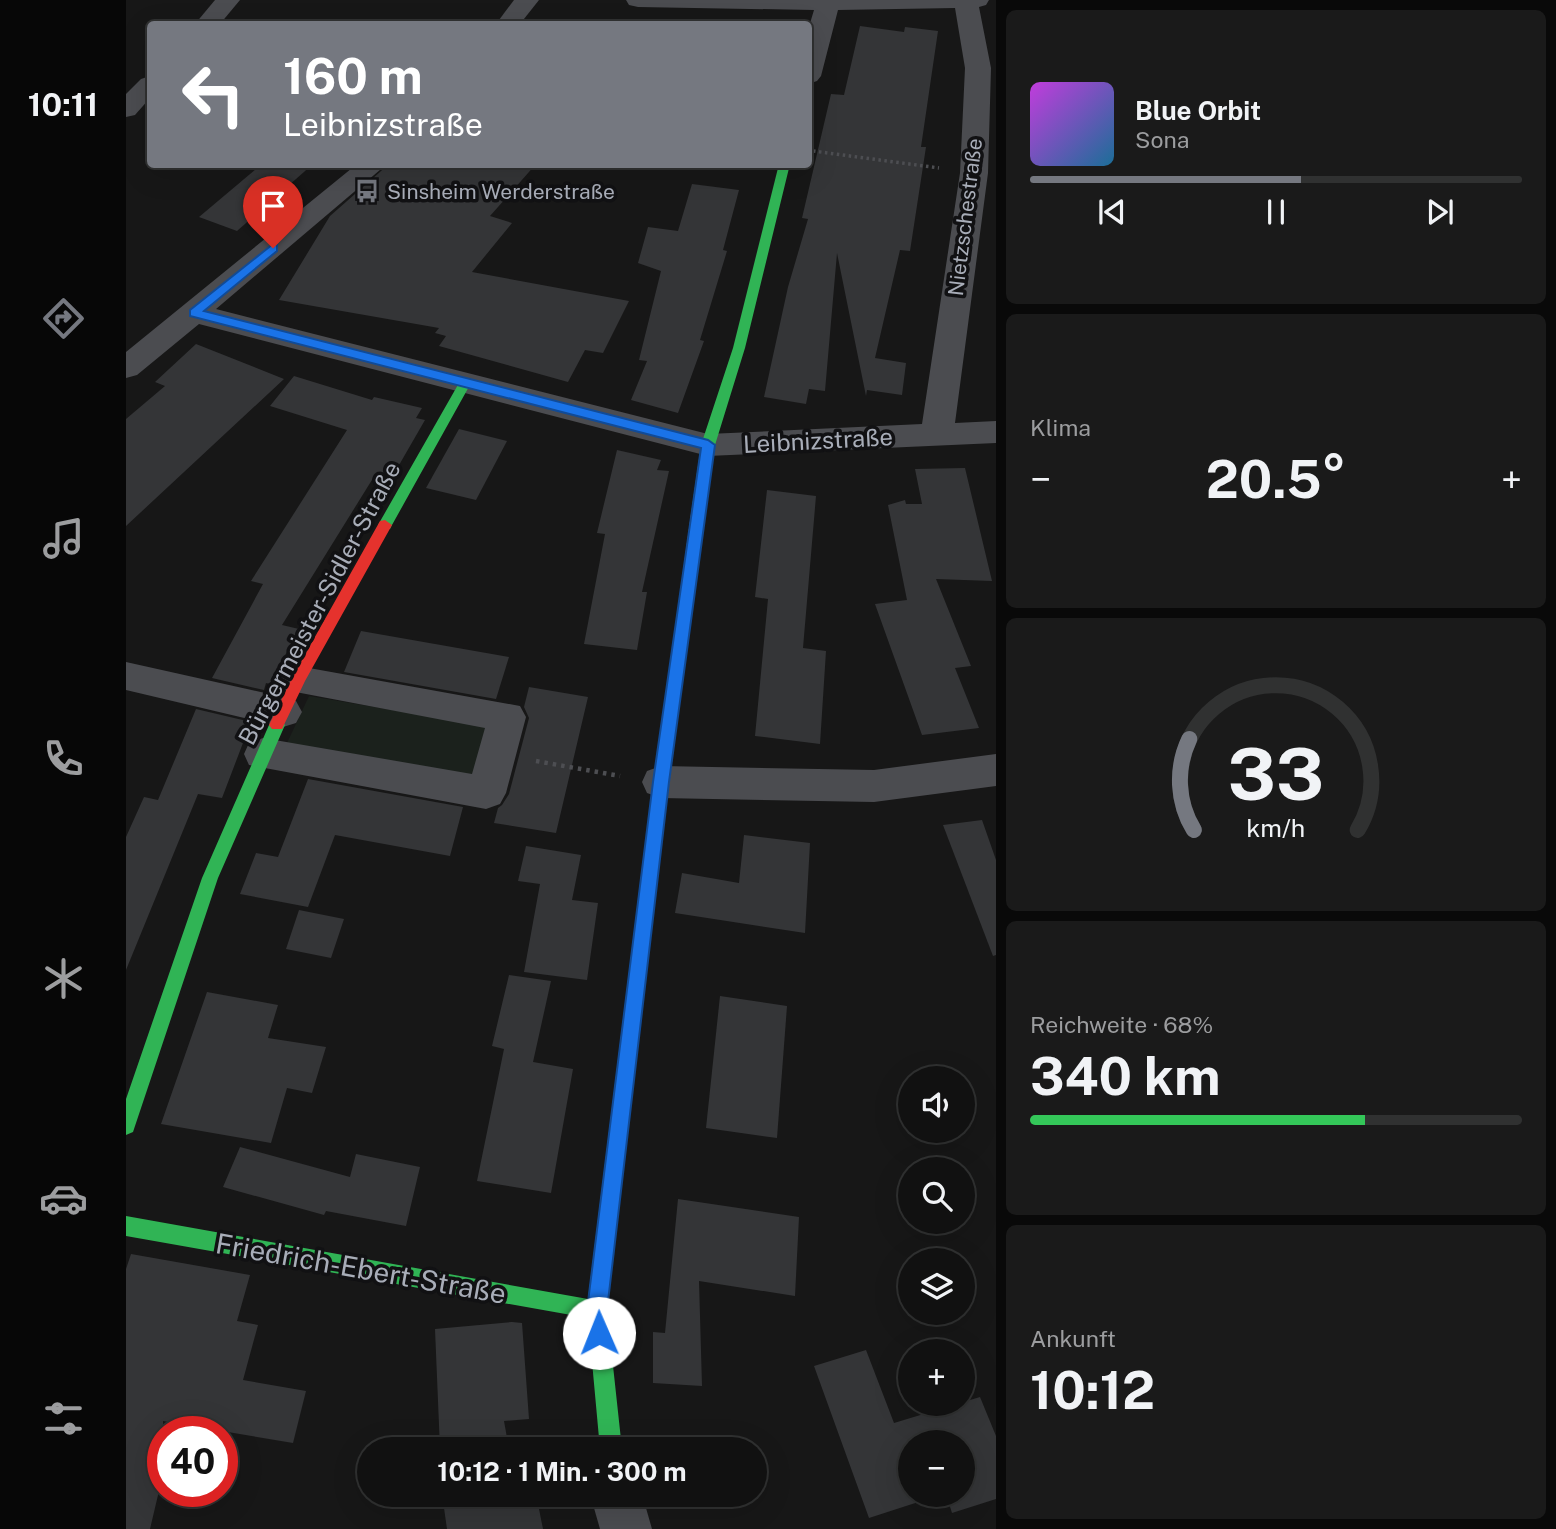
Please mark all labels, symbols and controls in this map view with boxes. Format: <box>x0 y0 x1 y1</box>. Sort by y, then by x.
text: 160 m <box>283 47 423 105</box>
icon: left <box>168 49 259 140</box>
text: 10:11 <box>28 86 98 123</box>
text: Blue Orbit <box>1135 95 1261 126</box>
text: Leibnizstraße <box>283 106 483 143</box>
text: Sona <box>1135 126 1189 153</box>
street label: Nietzschestraße <box>943 137 987 297</box>
pin <box>243 176 303 248</box>
bus stop icon: Sinsheim Werderstraße <box>353 177 381 205</box>
place label: Sinsheim Werderstraße <box>387 179 615 204</box>
icon: arrive <box>254 187 292 225</box>
icon: previous <box>1093 193 1131 231</box>
icon: pause <box>1257 193 1295 231</box>
icon: next <box>1421 193 1459 231</box>
icon: directions <box>39 294 88 343</box>
text: Klima <box>1030 414 1091 441</box>
street label: Leibnizstraße <box>742 422 894 458</box>
text: 20.5° <box>1206 449 1346 510</box>
street label: Bürgermeister-Sidler-Straße <box>232 457 406 749</box>
text: − <box>1030 457 1051 502</box>
text: + <box>1501 457 1522 502</box>
icon: music <box>39 514 88 563</box>
text: 33 <box>1228 732 1324 817</box>
icon: phone <box>39 734 88 783</box>
text: km/h <box>1247 813 1305 843</box>
icon: climate <box>39 954 88 1003</box>
text: Reichweite · 68% <box>1030 1011 1213 1038</box>
text: 340 km <box>1030 1046 1220 1107</box>
map controls <box>898 1066 975 1507</box>
button: sound <box>898 1066 975 1143</box>
button: search <box>898 1157 975 1234</box>
icon: car <box>39 1174 88 1223</box>
street label: Friedrich-Ebert-Straße <box>213 1226 509 1310</box>
button: layers <box>898 1248 975 1325</box>
position arrow <box>562 1296 636 1370</box>
text: Ankunft <box>1030 1325 1116 1352</box>
button: + <box>898 1339 975 1416</box>
text: 10:12 <box>1030 1360 1155 1421</box>
icon: filters <box>39 1394 88 1443</box>
speed limit sign: 40 <box>147 1416 238 1507</box>
button: − <box>898 1430 975 1507</box>
text: 10:12 · 1 Min. · 300 m <box>437 1456 687 1487</box>

